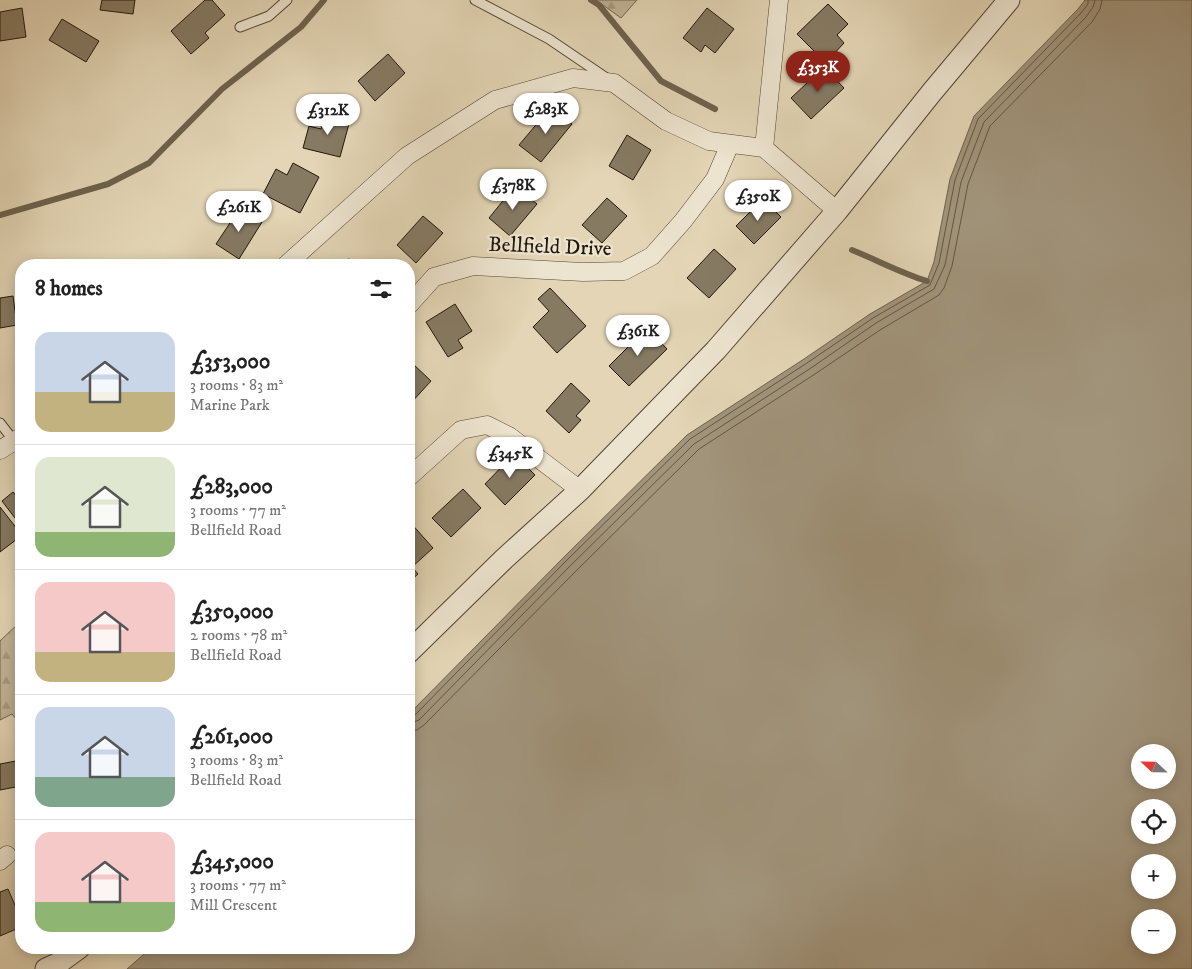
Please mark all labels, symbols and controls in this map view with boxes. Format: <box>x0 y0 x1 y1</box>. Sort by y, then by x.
pin: £353K <box>783 51 853 93</box>
text: £353K <box>797 57 839 77</box>
pin: £283K <box>511 92 581 135</box>
pin: £312K <box>293 94 363 136</box>
text: £283K <box>524 99 568 119</box>
text: £312K <box>307 100 349 120</box>
pin: £378K <box>478 168 548 211</box>
text: £378K <box>491 175 535 195</box>
pin: £350K <box>723 180 793 222</box>
text: £350K <box>736 186 780 206</box>
pin: £261K <box>204 190 274 233</box>
text: £261K <box>217 197 261 217</box>
street label: Bellfield Drive <box>488 232 612 262</box>
icon: filters <box>367 275 395 303</box>
text: 8 homes <box>35 276 103 302</box>
pin: £361K <box>603 314 673 357</box>
text: £361K <box>617 321 659 341</box>
text: £353,000 <box>190 349 270 375</box>
icon: home <box>75 352 135 412</box>
text: 3 rooms · 83 m² <box>190 375 283 395</box>
text: Marine Park <box>190 395 270 415</box>
pin: £345K <box>475 436 545 479</box>
text: £345K <box>487 443 533 463</box>
text: £283,000 <box>190 474 273 500</box>
icon: home <box>75 477 135 537</box>
text: 3 rooms · 77 m² <box>190 500 286 520</box>
text: Bellfield Road <box>190 520 281 540</box>
text: £350,000 <box>190 599 274 625</box>
icon: home <box>75 602 135 662</box>
text: 2 rooms · 78 m² <box>190 625 287 645</box>
text: Bellfield Road <box>190 645 281 665</box>
text: £261,000 <box>190 724 273 750</box>
icon: home <box>75 727 135 787</box>
north arrow <box>1131 744 1176 789</box>
map controls <box>1131 744 1176 954</box>
text: 3 rooms · 83 m² <box>190 750 283 770</box>
text: Bellfield Road <box>190 770 281 790</box>
button: locate <box>1131 799 1176 844</box>
text: £345,000 <box>190 849 274 875</box>
icon: home <box>75 852 135 912</box>
button: + <box>1131 854 1176 899</box>
text: 3 rooms · 77 m² <box>190 875 286 895</box>
text: Mill Crescent <box>190 895 277 915</box>
button: − <box>1131 909 1176 954</box>

